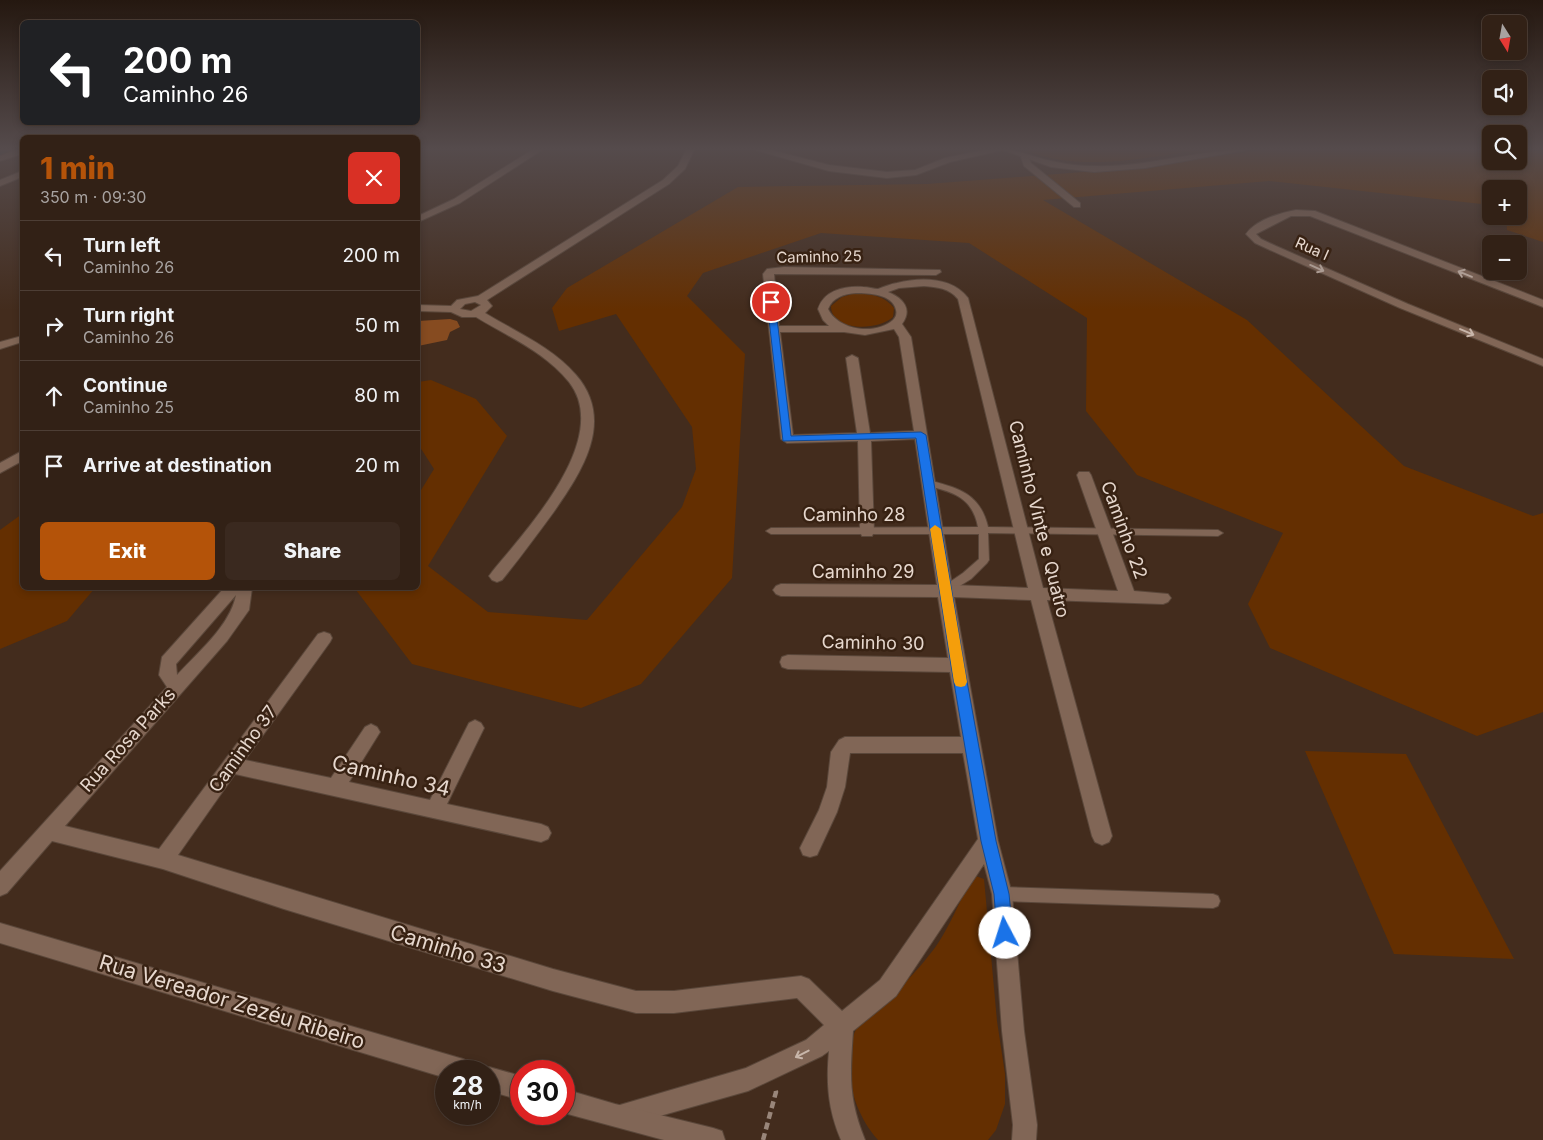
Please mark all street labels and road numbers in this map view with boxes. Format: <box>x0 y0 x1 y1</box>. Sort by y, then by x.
street label: Rua I <box>1292 233 1332 264</box>
street label: Caminho 25 <box>776 246 862 267</box>
street label: Caminho Vinte e Quatro <box>1005 418 1074 620</box>
street label: Caminho 22 <box>1097 478 1152 582</box>
street label: Caminho 28 <box>803 504 905 525</box>
street label: Caminho 29 <box>812 561 914 582</box>
street label: Caminho 30 <box>821 631 925 654</box>
street label: Rua Rosa Parks <box>76 684 180 796</box>
street label: Caminho 37 <box>204 701 281 796</box>
street label: Caminho 34 <box>330 750 453 801</box>
street label: Caminho 33 <box>387 919 509 978</box>
street label: Rua Vereador Zezéu Ribeiro <box>96 949 368 1054</box>

